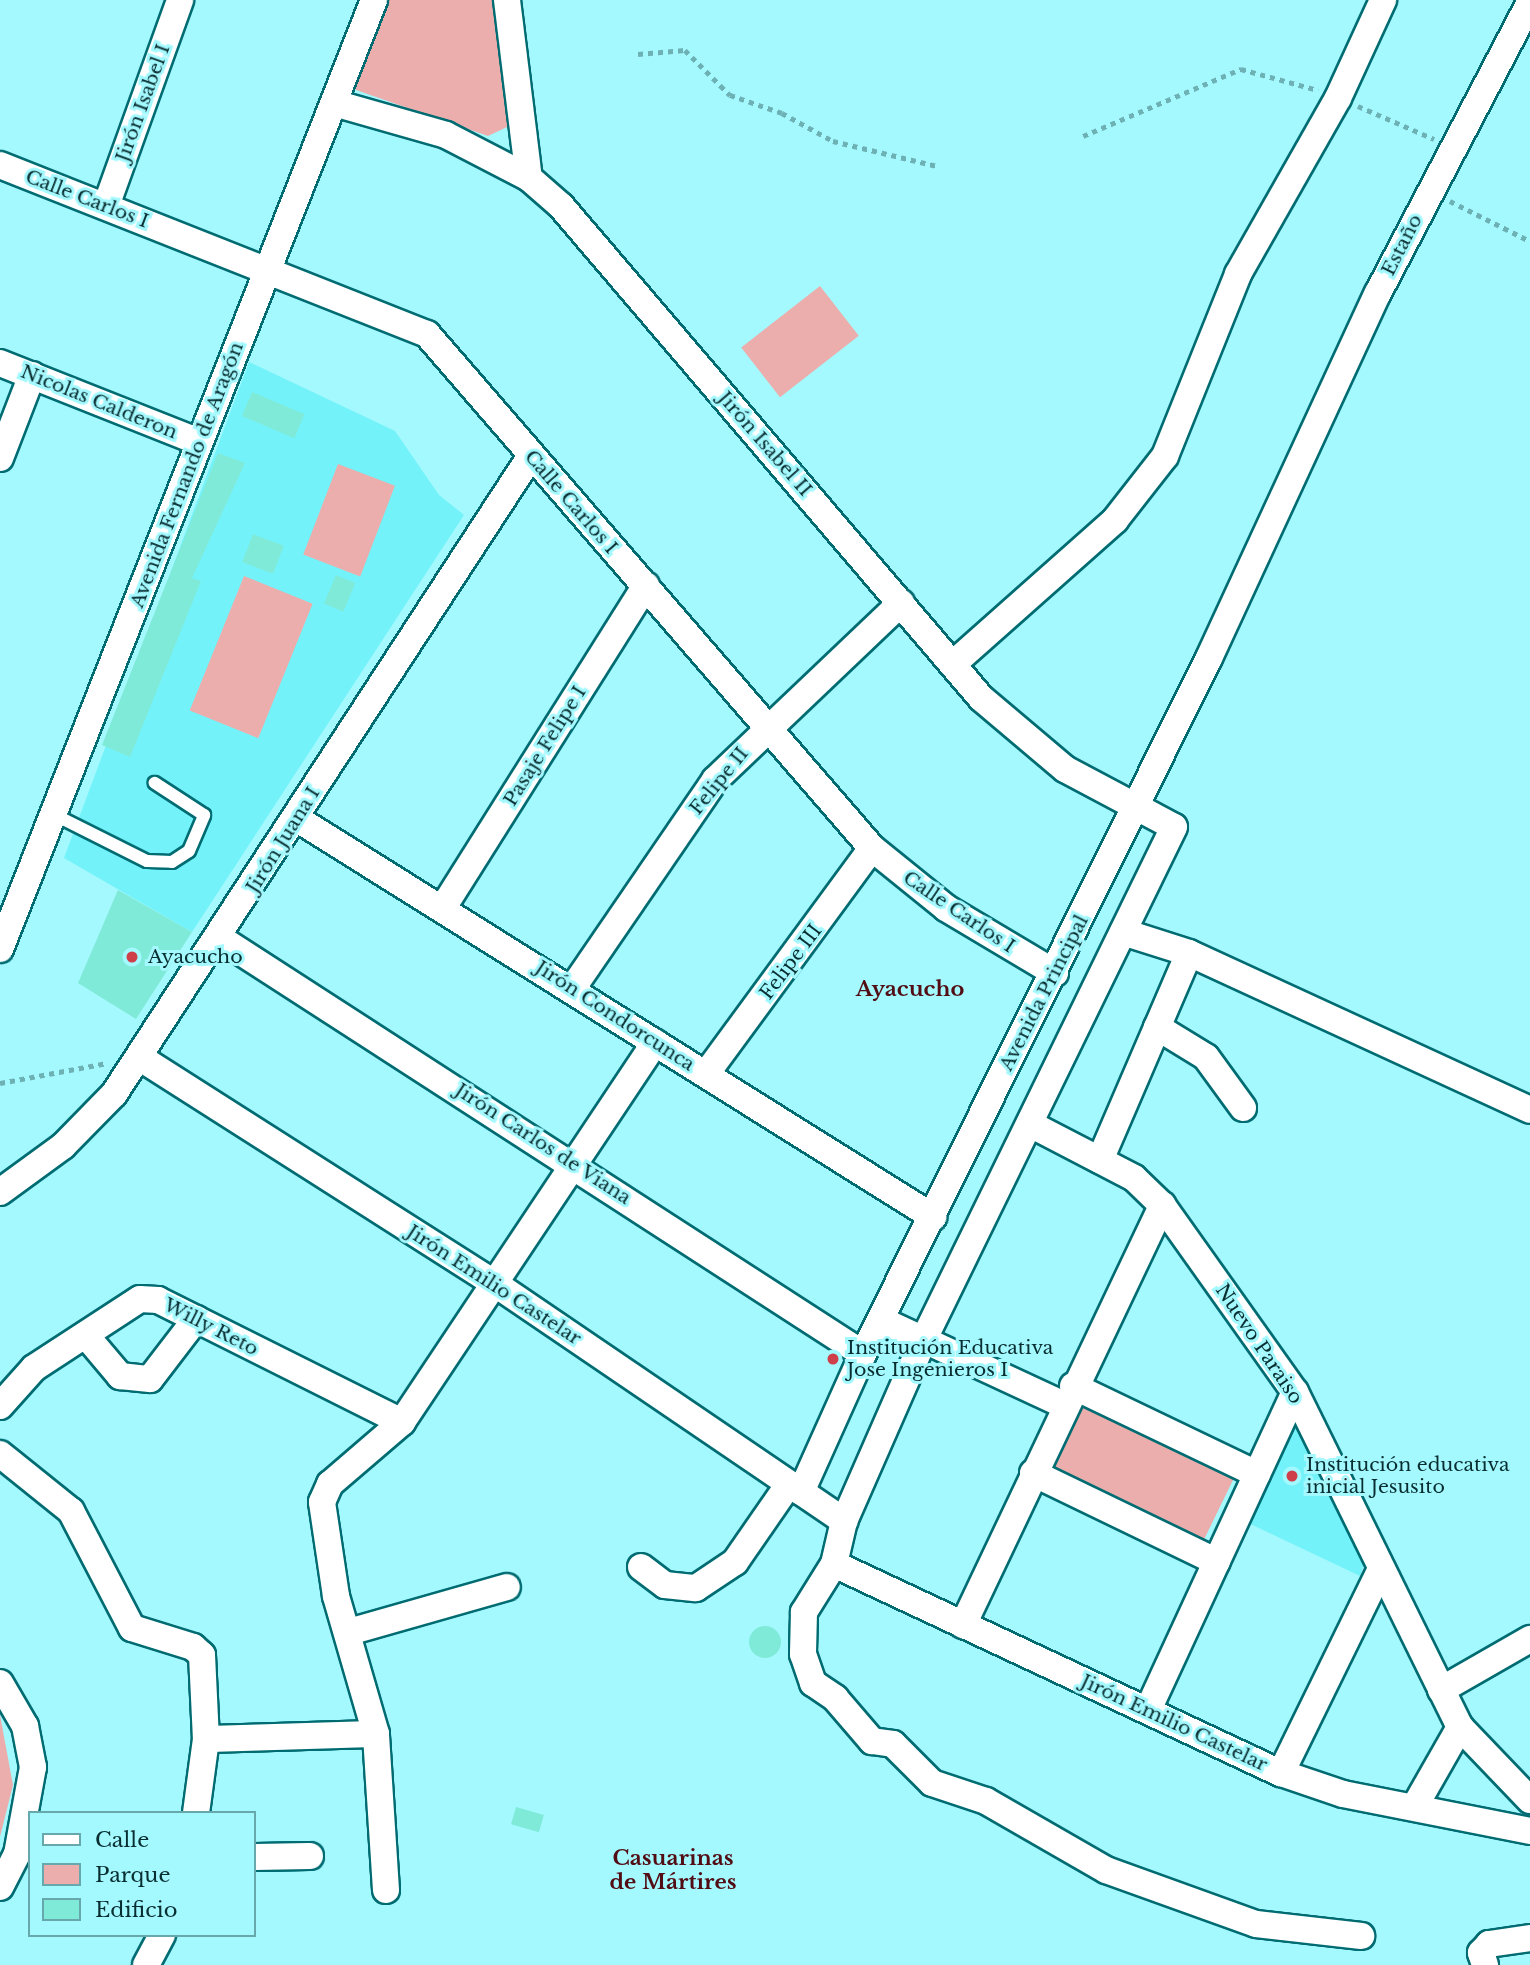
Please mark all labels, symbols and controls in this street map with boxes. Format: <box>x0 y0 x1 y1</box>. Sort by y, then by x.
street label: Jirón Isabel I <box>111 41 175 165</box>
street label: Calle Carlos I <box>22 165 152 233</box>
street label: Estaño <box>1377 211 1427 279</box>
street label: Avenida Fernando de Aragón <box>126 339 248 611</box>
street label: Nicolas Calderon <box>17 360 181 444</box>
street label: Jirón Isabel II <box>713 387 817 501</box>
street label: Calle Carlos I <box>520 446 622 558</box>
street label: Pasaje Felipe I <box>499 682 591 810</box>
street label: Felipe II <box>685 743 753 819</box>
street label: Jirón Juana I <box>241 783 325 897</box>
street label: Calle Carlos I <box>899 866 1019 958</box>
street label: Avenida Principal <box>995 911 1093 1075</box>
street label: Felipe III <box>755 920 827 1004</box>
place label: Ayacucho <box>148 946 243 968</box>
marker: Ayacucho <box>122 947 142 967</box>
street label: Jirón Condorcunca <box>531 956 699 1076</box>
district label: Ayacucho <box>856 976 964 1002</box>
street label: Jirón Carlos de Viana <box>451 1078 635 1210</box>
street label: Jirón Emilio Castelar <box>403 1220 585 1350</box>
street label: Nuevo Paraiso <box>1211 1280 1307 1408</box>
street label: Willy Reto <box>160 1293 262 1361</box>
place label: Institución Educativa Jose Ingenieros I <box>847 1337 1053 1381</box>
marker: Institución Educativa Jose Ingenieros I <box>825 1351 841 1367</box>
place label: Institución educativa inicial Jesusito <box>1306 1454 1509 1498</box>
marker: Institución educativa inicial Jesusito <box>1284 1468 1300 1484</box>
street label: Jirón Emilio Castelar <box>1077 1670 1271 1776</box>
legend <box>28 1811 256 1937</box>
text: Calle <box>95 1827 149 1853</box>
district label: Casuarinas de Mártires <box>609 1845 737 1895</box>
text: Parque <box>95 1862 170 1888</box>
text: Edificio <box>95 1897 177 1923</box>

